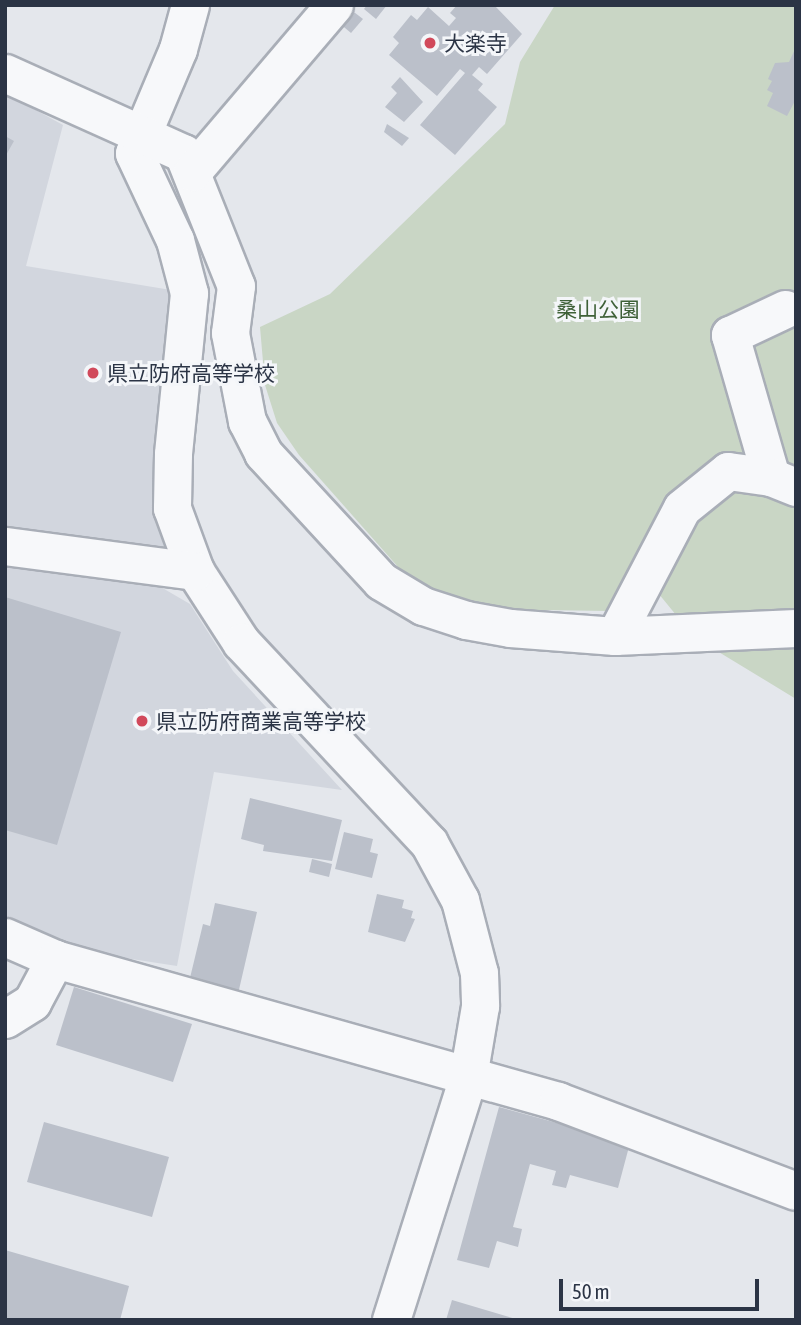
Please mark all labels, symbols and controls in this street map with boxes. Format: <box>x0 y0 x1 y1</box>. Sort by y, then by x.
place label: 大楽寺 <box>444 30 507 56</box>
marker: 大楽寺 <box>422 35 438 51</box>
park label: 桑山公園 <box>556 296 640 322</box>
place label: 県立防府高等学校 <box>107 360 275 386</box>
marker: 県立防府高等学校 <box>85 365 101 381</box>
place label: 県立防府商業高等学校 <box>156 708 366 734</box>
marker: 県立防府商業高等学校 <box>134 713 150 729</box>
scale bar <box>563 1266 762 1310</box>
text: 50 m <box>572 1279 610 1303</box>

